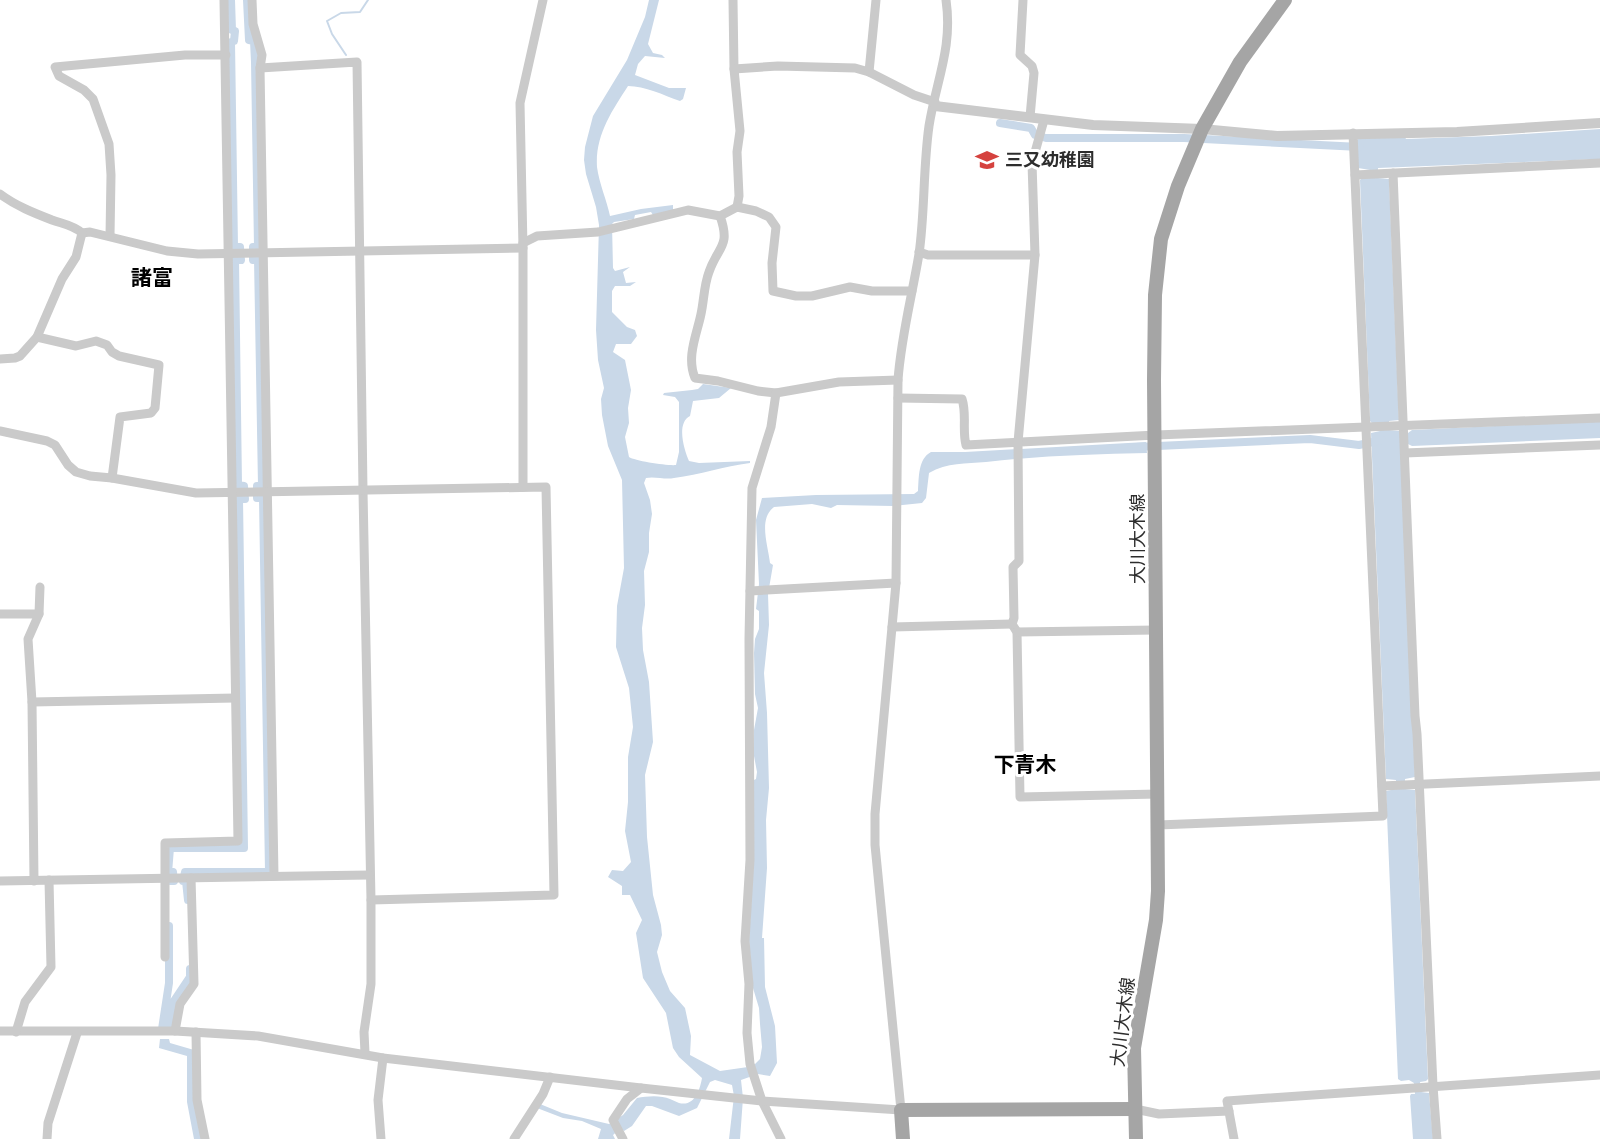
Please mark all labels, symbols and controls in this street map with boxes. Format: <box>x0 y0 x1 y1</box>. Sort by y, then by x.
school or university icon: 三又幼稚園 <box>974 147 1000 173</box>
place label: 三又幼稚園 <box>1005 149 1095 171</box>
district label: 諸富 <box>131 265 173 290</box>
street label: 大川大木線 <box>1127 494 1149 584</box>
district label: 下青木 <box>994 752 1057 777</box>
street label: 大川大木線 <box>1107 976 1139 1068</box>

